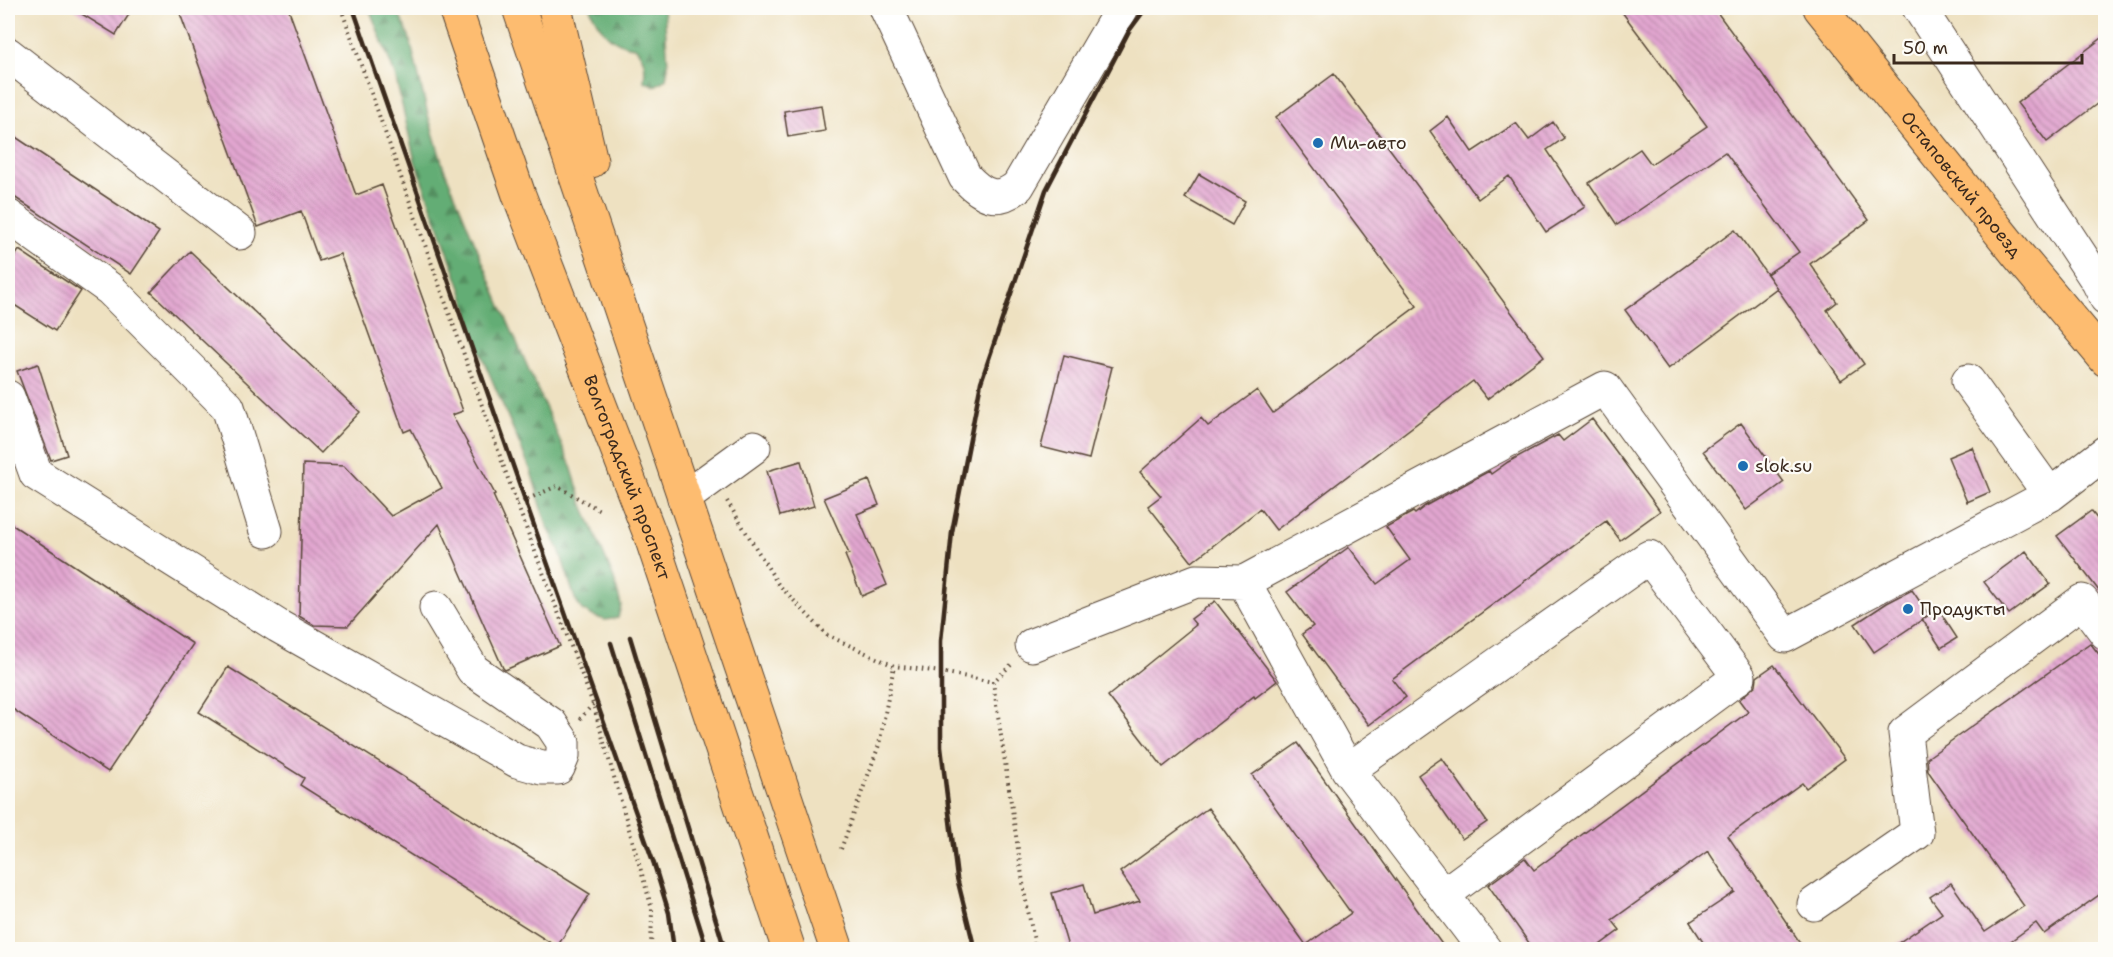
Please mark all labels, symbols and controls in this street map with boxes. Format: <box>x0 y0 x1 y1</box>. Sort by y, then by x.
scale bar <box>1894 27 2082 65</box>
text: 50 m <box>1903 36 1948 60</box>
street label: Остаповский проезд <box>1895 106 2028 263</box>
place label: Ми-авто <box>1330 131 1407 155</box>
marker: Ми-авто <box>1311 136 1325 150</box>
street label: Волгоградский проспект <box>578 372 677 584</box>
place label: slok.su <box>1755 454 1813 478</box>
marker: slok.su <box>1736 459 1750 473</box>
place label: Продукты <box>1920 597 2006 621</box>
marker: Продукты <box>1901 602 1915 616</box>

